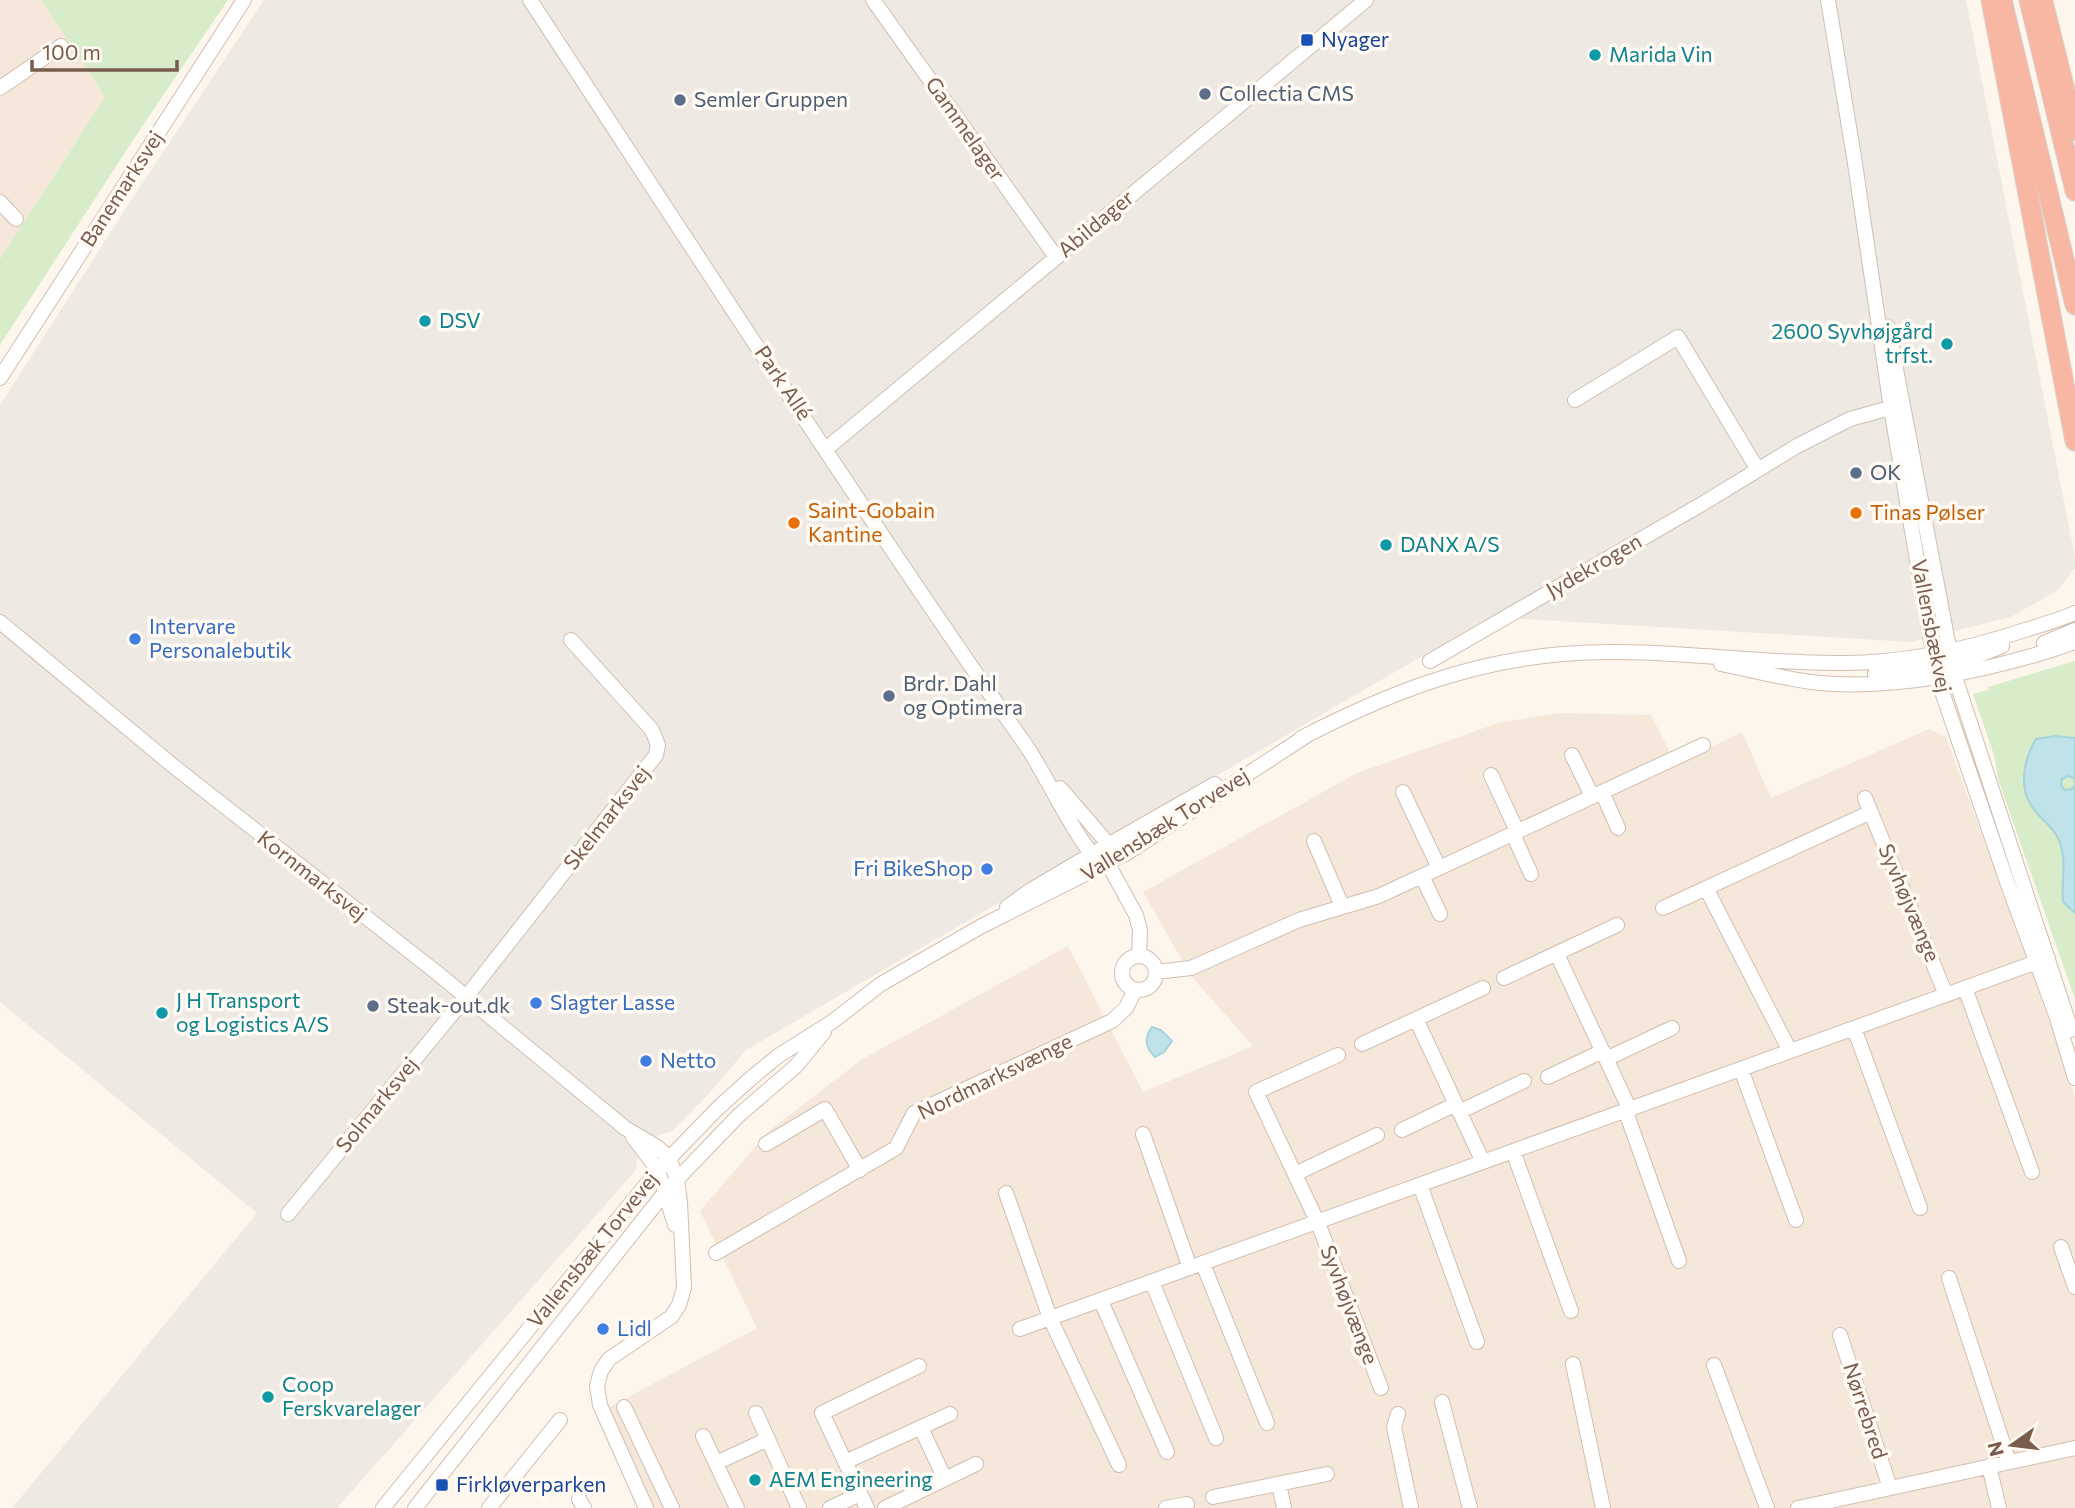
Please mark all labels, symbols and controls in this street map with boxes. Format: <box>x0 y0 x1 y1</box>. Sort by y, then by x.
place label: Nyager <box>1321 26 1389 51</box>
scale bar <box>32 28 177 72</box>
marker: Nyager <box>1299 32 1315 48</box>
text: 100 m <box>42 39 101 64</box>
place label: Marida Vin <box>1609 41 1713 66</box>
marker: Marida Vin <box>1587 47 1603 63</box>
street label: Gammelager <box>921 71 1011 185</box>
place label: Collectia CMS <box>1219 80 1354 105</box>
place label: Semler Gruppen <box>694 86 848 111</box>
marker: Collectia CMS <box>1197 86 1213 102</box>
marker: Semler Gruppen <box>672 92 688 108</box>
street label: Banemarksvej <box>74 126 167 251</box>
street label: Abildager <box>1052 184 1138 262</box>
place label: DSV <box>439 307 481 332</box>
marker: DSV <box>417 313 433 329</box>
place label: 2600 Syvhøjgård trfst. <box>1772 318 1933 367</box>
marker: 2600 Syvhøjgård trfst. <box>1939 336 1955 352</box>
street label: Park Allé <box>750 340 818 424</box>
place label: OK <box>1870 459 1901 484</box>
marker: OK <box>1848 465 1864 481</box>
place label: Saint-Gobain Kantine <box>808 497 935 546</box>
place label: Tinas Pølser <box>1870 499 1985 524</box>
marker: Tinas Pølser <box>1848 505 1864 521</box>
marker: Saint-Gobain Kantine <box>786 515 802 531</box>
street label: Jydekrogen <box>1541 527 1645 602</box>
place label: DANX A/S <box>1400 531 1500 556</box>
marker: DANX A/S <box>1378 537 1394 553</box>
street label: Vallensbækvej <box>1907 557 1958 695</box>
place label: Intervare Personalebutik <box>149 613 292 662</box>
marker: Intervare Personalebutik <box>127 631 143 647</box>
place label: Brdr. Dahl og Optimera <box>903 670 1023 719</box>
marker: Brdr. Dahl og Optimera <box>881 688 897 704</box>
street label: Skelmarksvej <box>558 760 654 874</box>
street label: Vallensbæk Torvevej <box>1076 762 1253 886</box>
street label: Kornmarksvej <box>253 824 372 925</box>
street label: Syvhøjvænge <box>1874 840 1946 965</box>
place label: Fri BikeShop <box>853 855 973 880</box>
marker: Fri BikeShop <box>979 861 995 877</box>
place label: J H Transport og Logistics A/S <box>176 987 329 1036</box>
place label: Slagter Lasse <box>550 989 675 1014</box>
place label: Steak-out.dk <box>387 992 510 1017</box>
marker: Slagter Lasse <box>528 995 544 1011</box>
marker: Steak-out.dk <box>365 998 381 1014</box>
marker: J H Transport og Logistics A/S <box>154 1005 170 1021</box>
street label: Nordmarksvænge <box>913 1027 1076 1124</box>
place label: Netto <box>660 1047 716 1072</box>
street label: Solmarksvej <box>330 1051 422 1157</box>
marker: Netto <box>638 1053 654 1069</box>
street label: Vallensbæk Torvevej <box>521 1166 662 1332</box>
street label: Syvhøjvænge <box>1316 1241 1385 1367</box>
place label: Lidl <box>617 1315 652 1340</box>
marker: Lidl <box>595 1321 611 1337</box>
street label: Nørrebred <box>1839 1359 1894 1462</box>
place label: Coop Ferskvarelager <box>282 1371 421 1420</box>
marker: Coop Ferskvarelager <box>260 1389 276 1405</box>
north arrow <box>1977 1410 2047 1480</box>
text: N <box>1982 1440 2008 1459</box>
place label: AEM Engineering <box>769 1466 933 1491</box>
place label: Firkløverparken <box>456 1471 606 1496</box>
marker: AEM Engineering <box>747 1472 763 1488</box>
marker: Firkløverparken <box>434 1477 450 1493</box>

